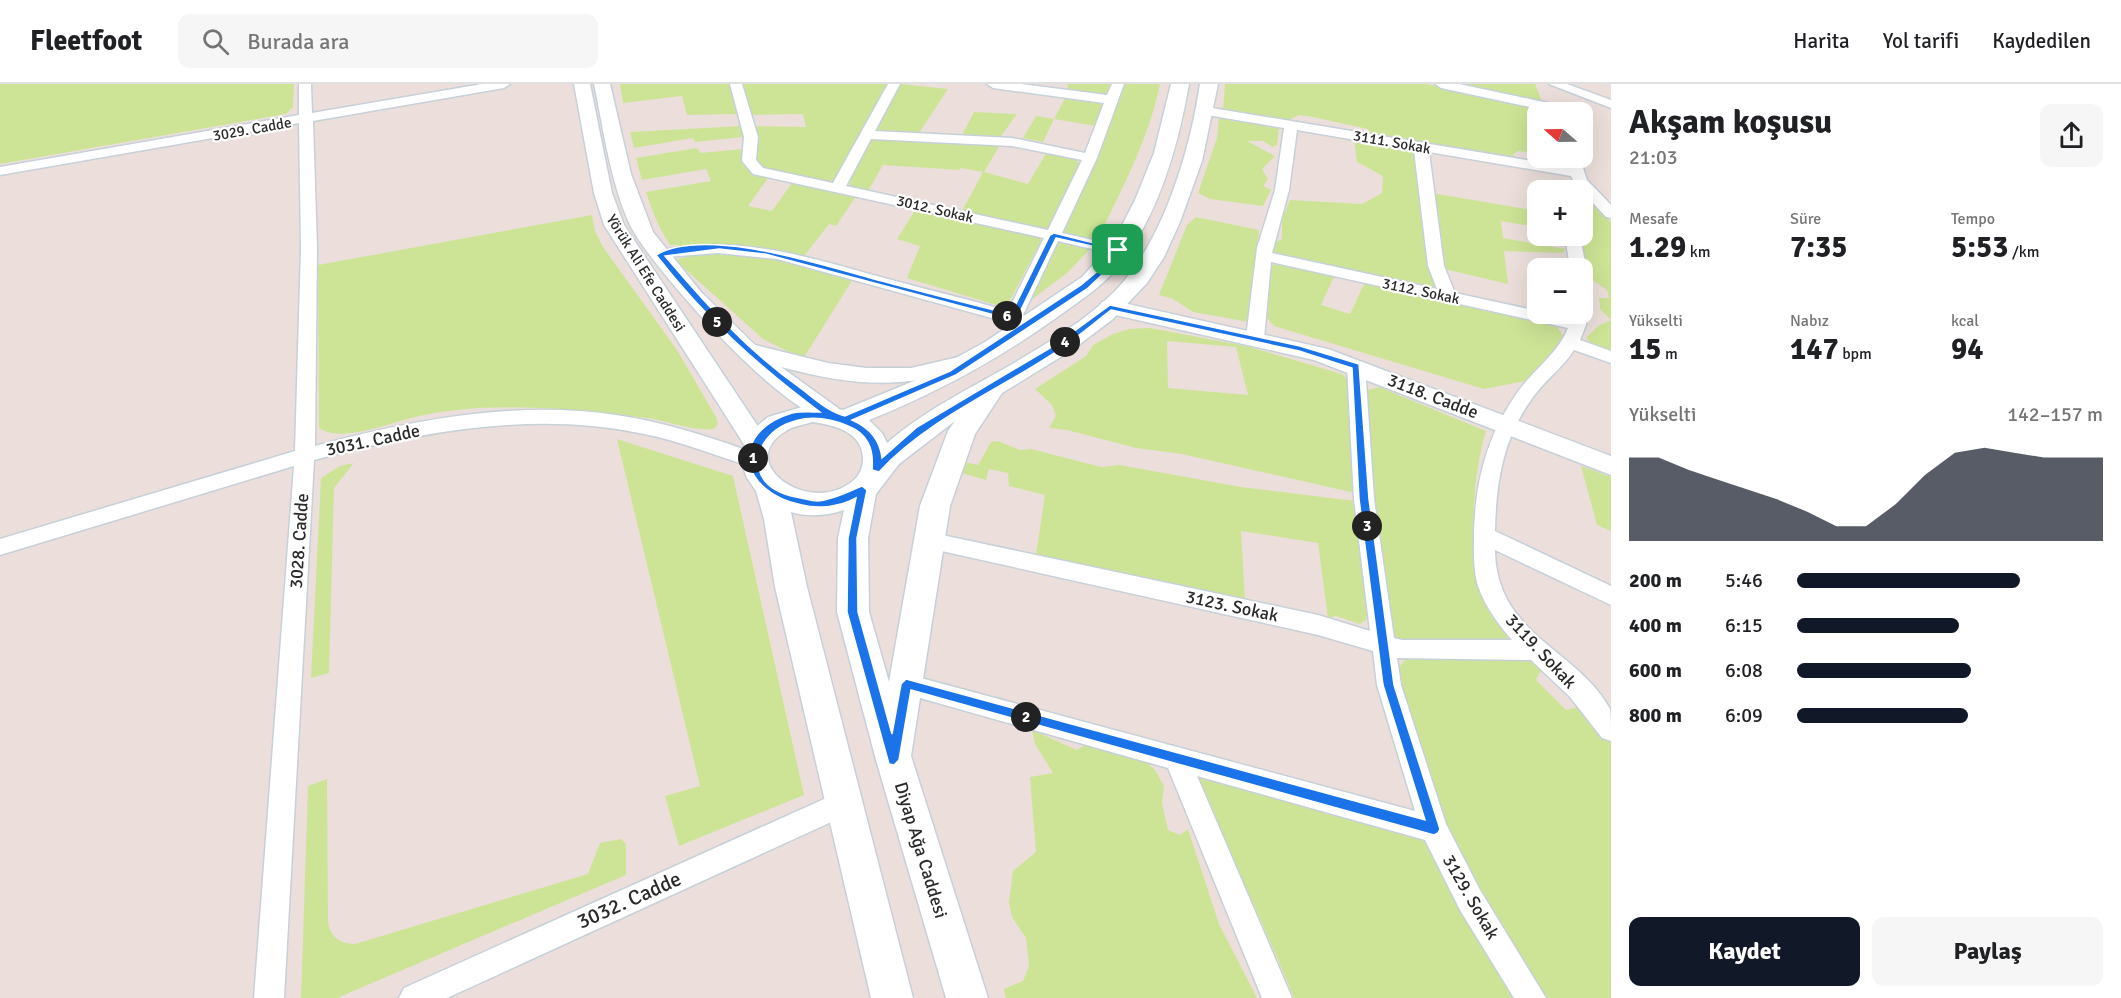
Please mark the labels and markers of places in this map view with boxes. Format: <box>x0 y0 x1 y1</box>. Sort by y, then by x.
pin <box>1092 224 1143 275</box>
pin: 6 <box>992 301 1022 331</box>
pin: 5 <box>702 307 732 337</box>
pin: 4 <box>1050 327 1080 357</box>
pin: 1 <box>738 443 768 473</box>
pin: 3 <box>1352 511 1382 541</box>
pin: 2 <box>1011 702 1041 732</box>

